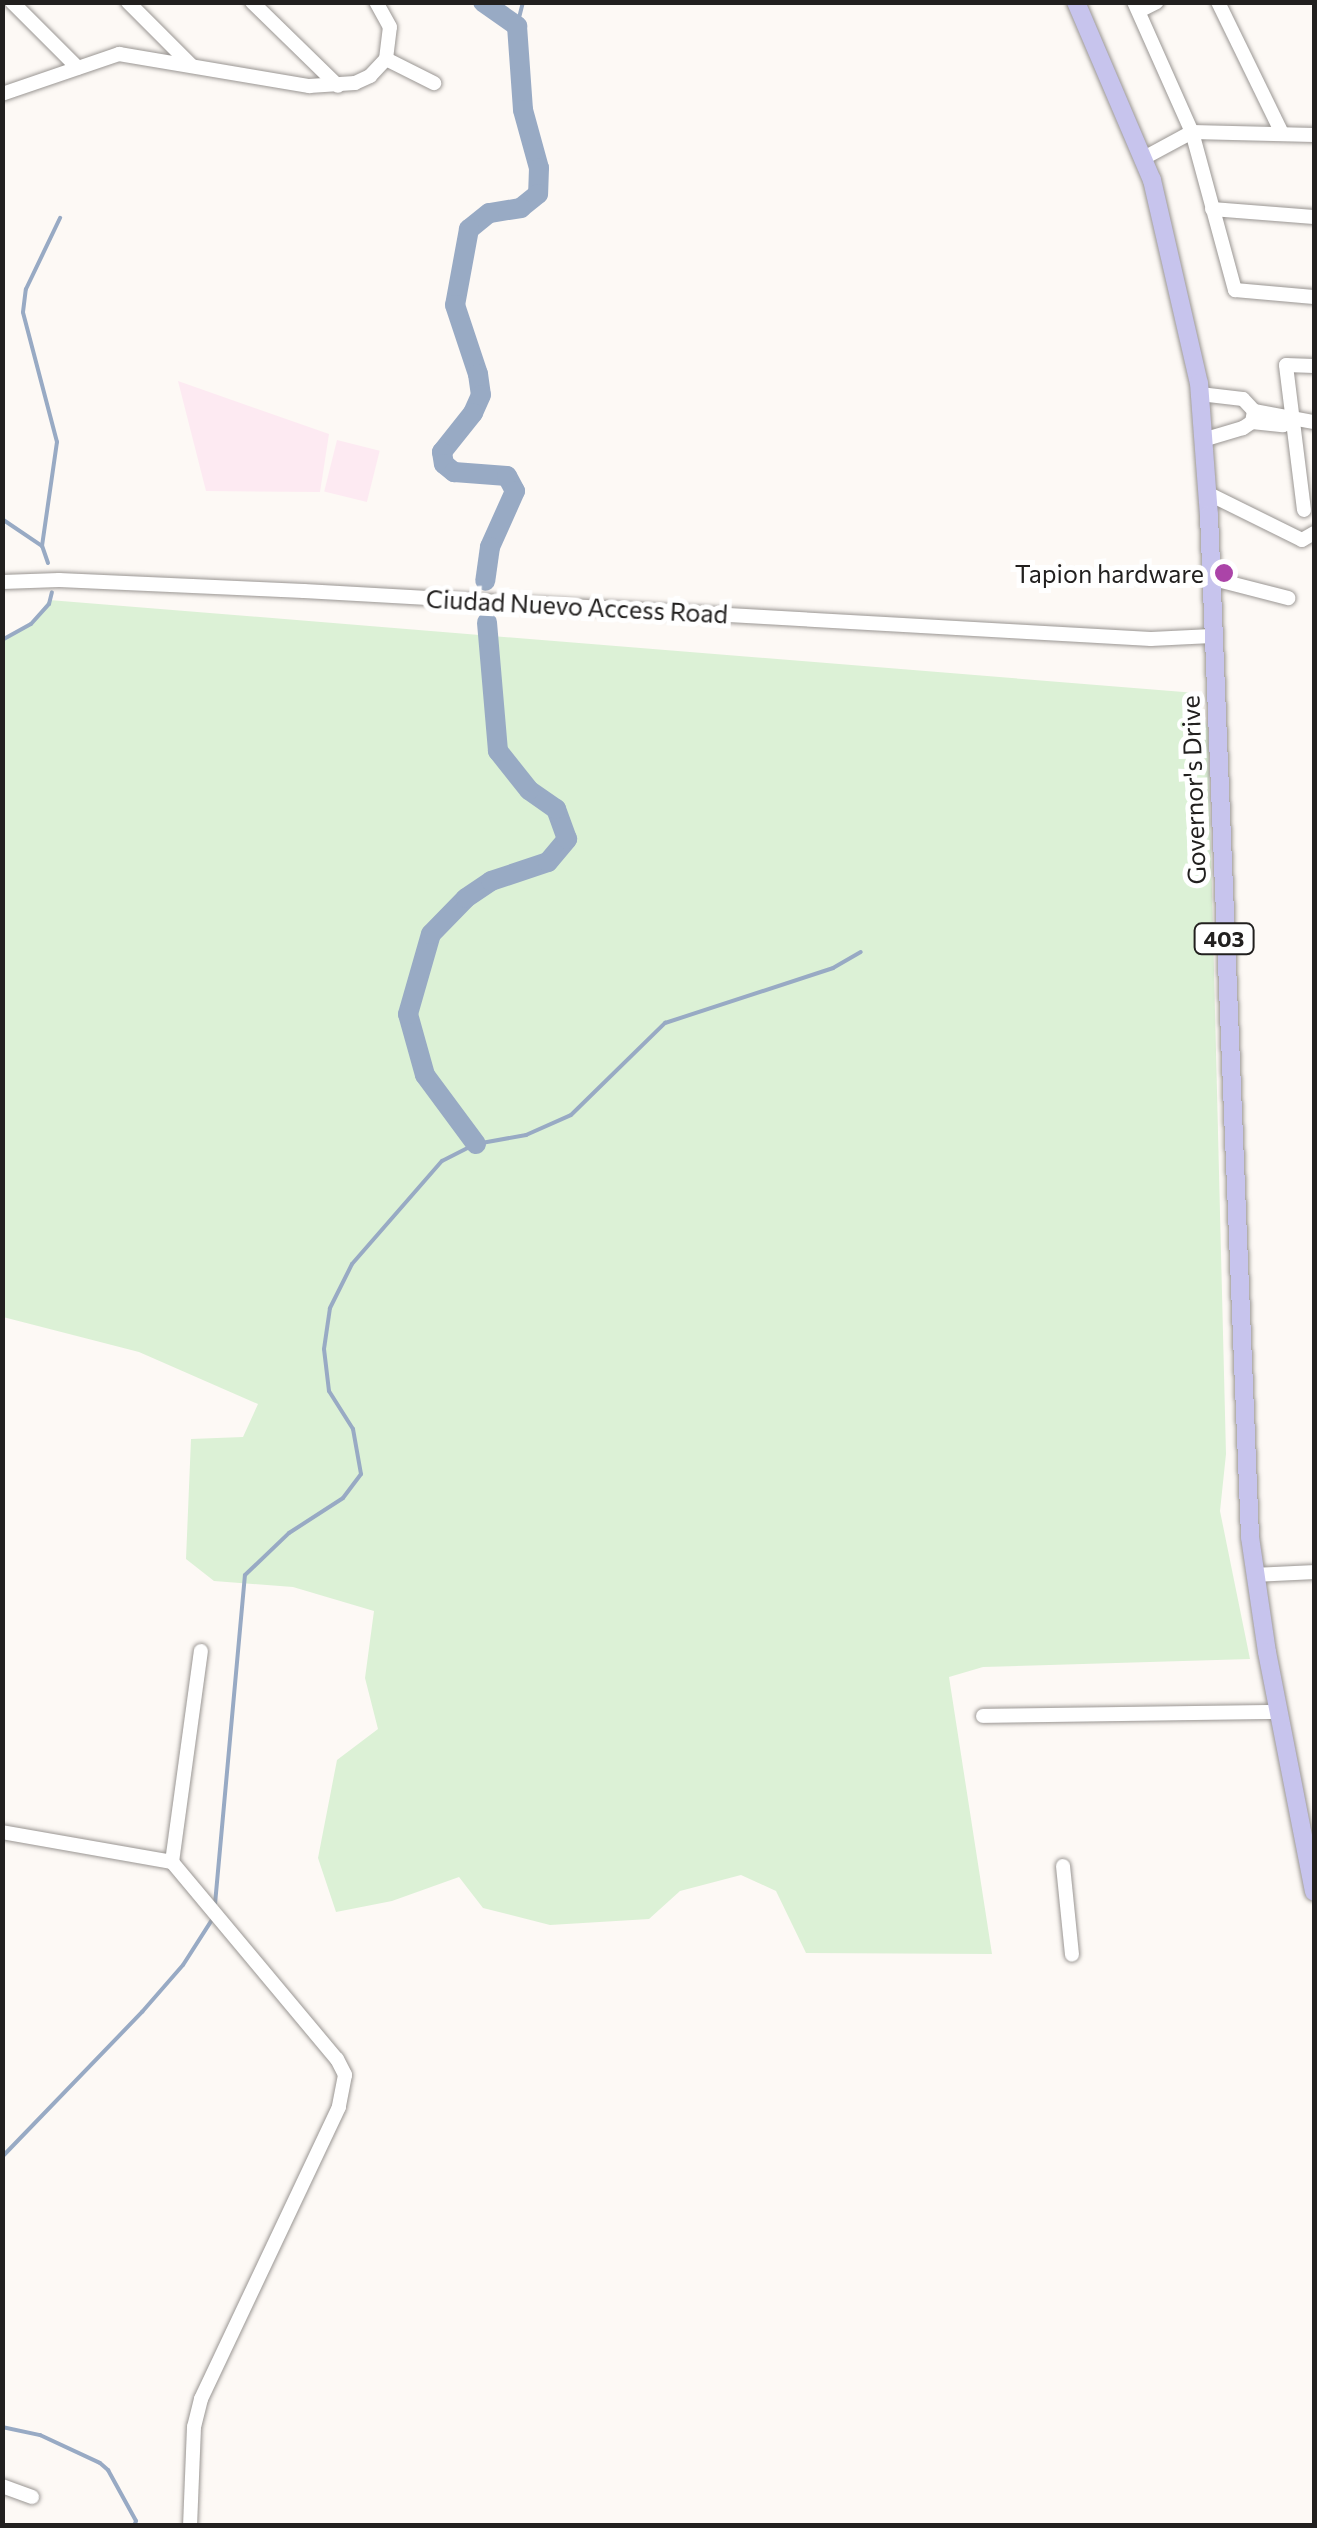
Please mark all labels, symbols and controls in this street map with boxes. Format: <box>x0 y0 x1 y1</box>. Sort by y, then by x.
place label: Tapion hardware <box>1015 558 1204 588</box>
marker: Tapion hardware <box>1213 562 1235 584</box>
street label: Ciudad Nuevo Access Road <box>425 583 729 629</box>
street label: Governor's Drive <box>1175 695 1211 885</box>
road number: 403 <box>1192 922 1256 956</box>

